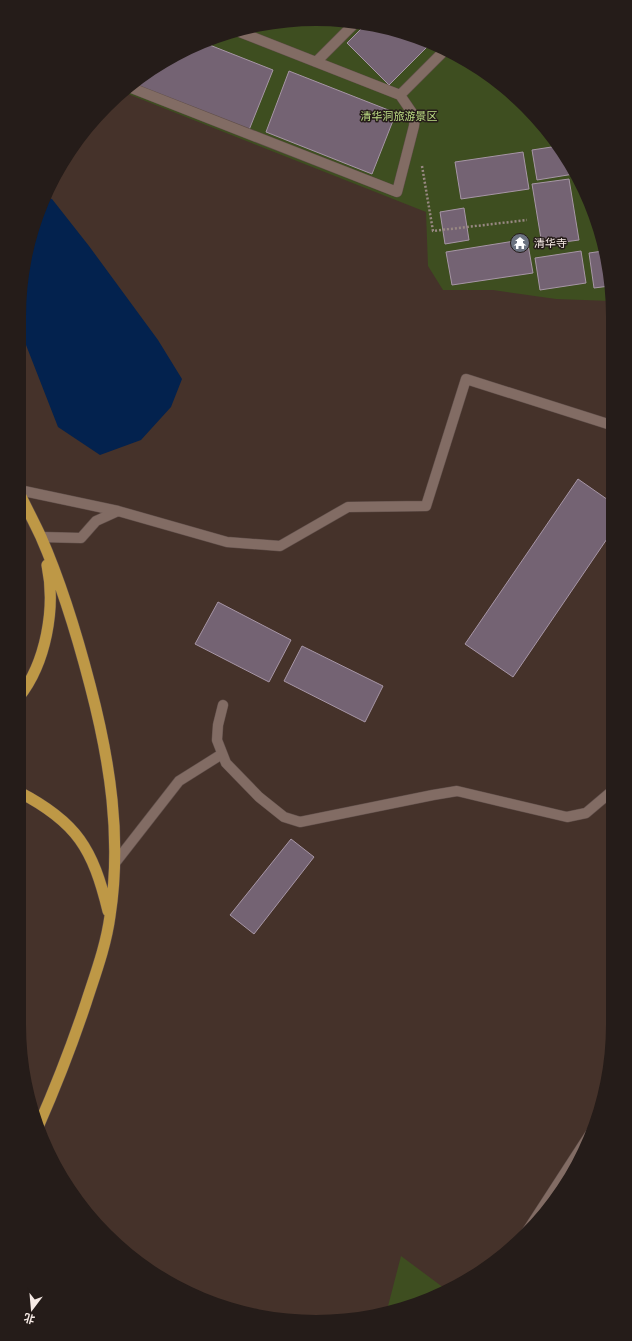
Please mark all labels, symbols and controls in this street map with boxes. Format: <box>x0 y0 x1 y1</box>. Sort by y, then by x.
park label: 清华洞旅游景区 <box>361 110 438 122</box>
temple icon: 清华寺 <box>509 232 531 254</box>
place label: 清华寺 <box>534 237 567 249</box>
north arrow <box>12 1289 52 1329</box>
text: 北 <box>22 1311 36 1326</box>

